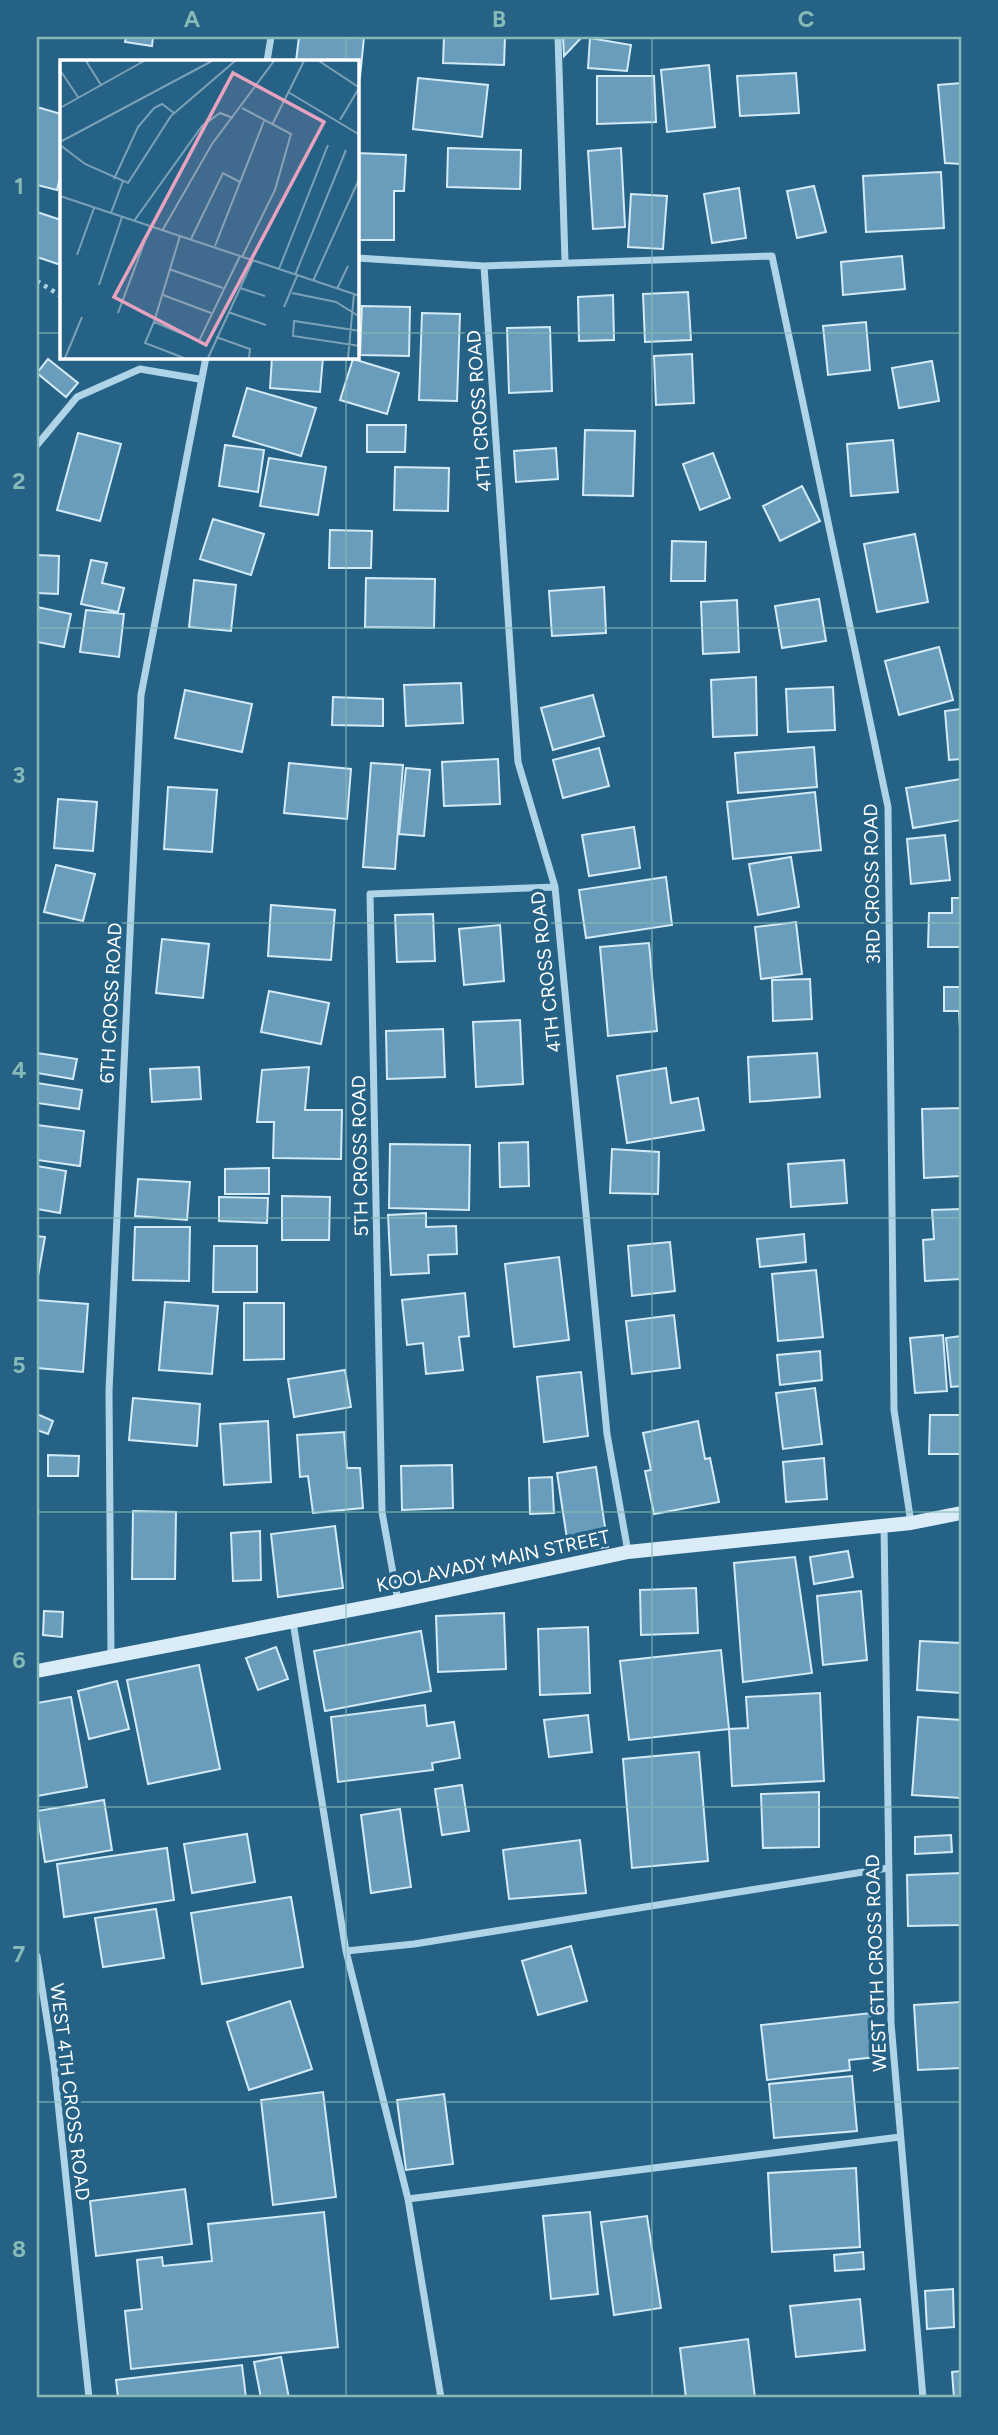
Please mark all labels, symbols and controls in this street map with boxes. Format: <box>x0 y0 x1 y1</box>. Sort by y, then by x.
text: A <box>184 5 201 33</box>
text: B <box>492 5 506 33</box>
text: C <box>798 5 815 33</box>
inset map <box>60 60 359 359</box>
text: 1 <box>14 172 24 200</box>
street label: 4TH CROSS ROAD <box>462 329 496 493</box>
text: 2 <box>12 467 26 495</box>
text: 3 <box>13 761 25 789</box>
street label: 3RD CROSS ROAD <box>859 803 885 965</box>
street label: 4TH CROSS ROAD <box>526 890 566 1054</box>
street label: 6TH CROSS ROAD <box>95 922 127 1084</box>
text: 4 <box>12 1056 26 1084</box>
street label: 5TH CROSS ROAD <box>347 1075 373 1237</box>
text: 5 <box>12 1351 26 1379</box>
street label: KOOLAVADY MAIN STREET <box>374 1525 612 1597</box>
text: 6 <box>12 1646 26 1674</box>
street label: WEST 6TH CROSS ROAD <box>861 1854 891 2072</box>
text: 7 <box>13 1940 26 1968</box>
street label: WEST 4TH CROSS ROAD <box>45 1982 95 2202</box>
text: 8 <box>12 2235 26 2263</box>

